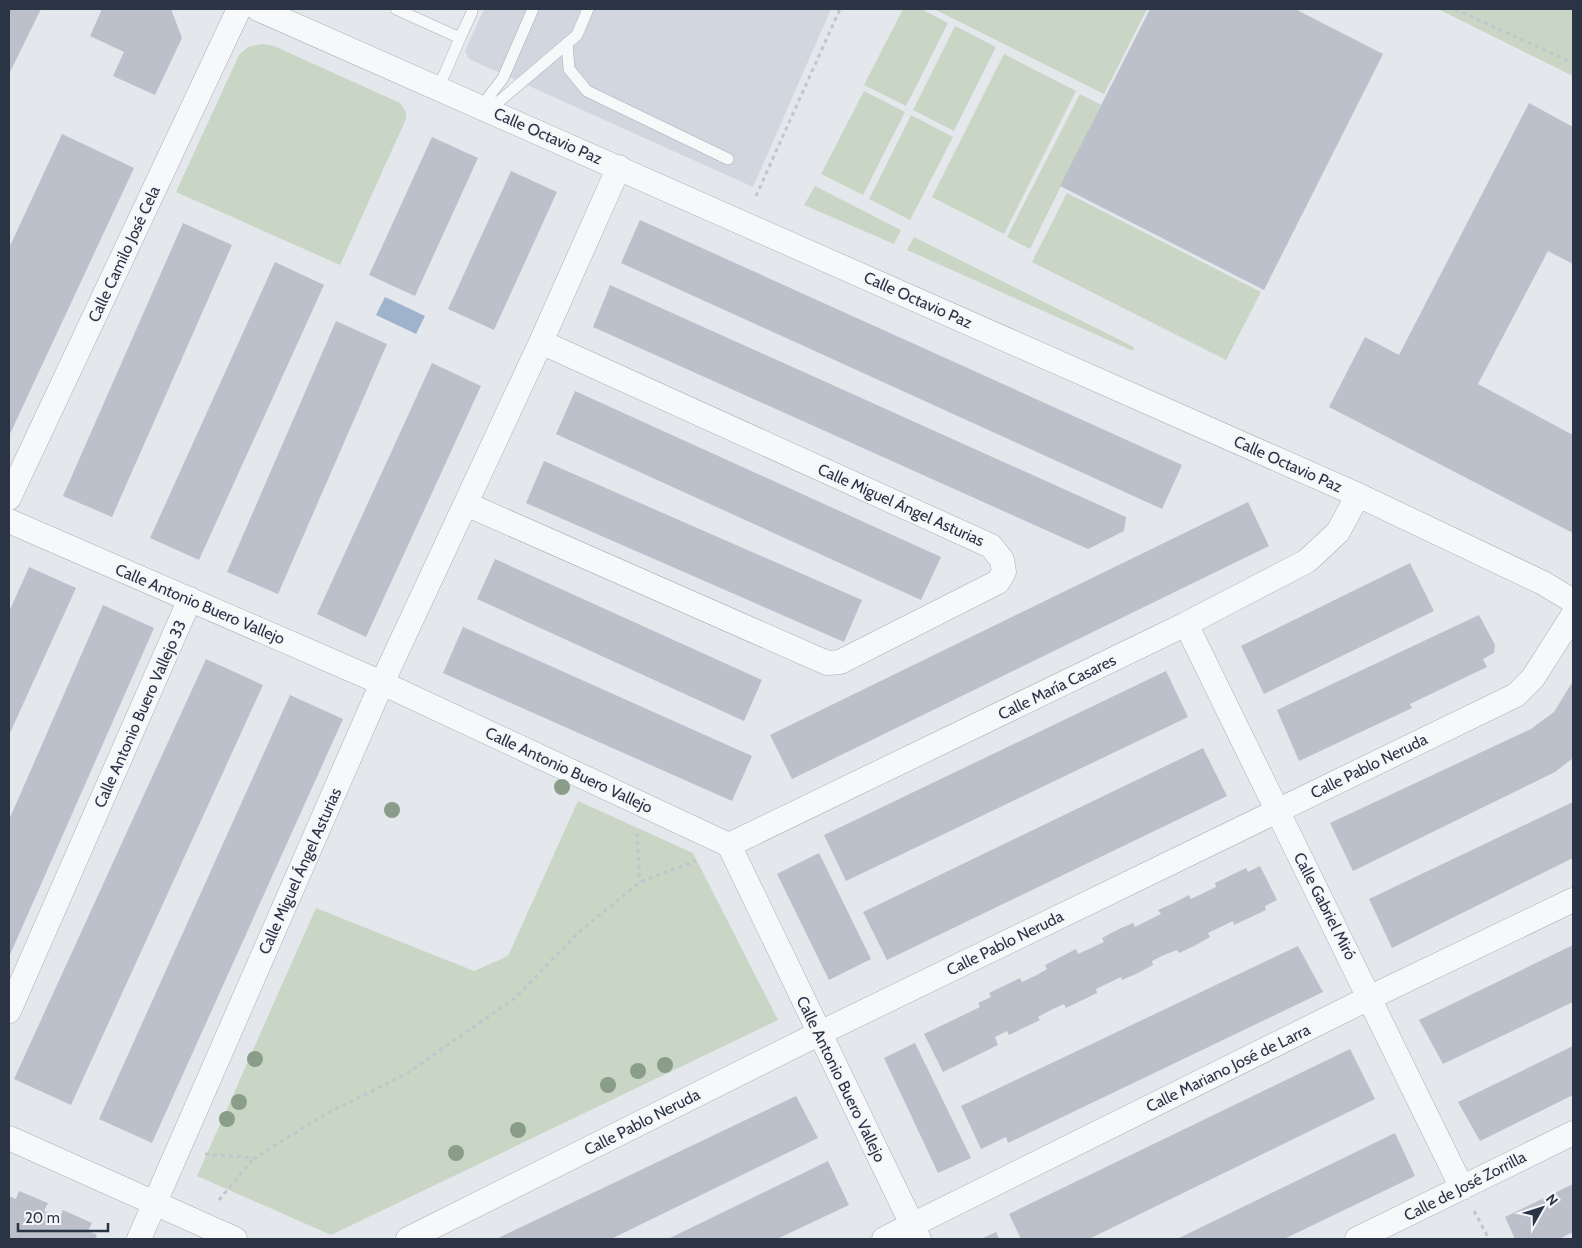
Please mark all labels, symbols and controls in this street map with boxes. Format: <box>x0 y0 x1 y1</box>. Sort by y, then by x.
street label: Calle Octavio Paz <box>491 104 606 169</box>
street label: Calle Camilo José Cela <box>84 183 164 325</box>
street label: Calle Octavio Paz <box>861 268 976 333</box>
street label: Calle Octavio Paz <box>1231 432 1346 497</box>
street label: Calle Miguel Ángel Asturias <box>815 460 988 550</box>
street label: Calle Antonio Buero Vallejo <box>112 560 288 648</box>
street label: Calle Antonio Buero Vallejo 33 <box>90 617 190 811</box>
street label: Calle María Casares <box>995 650 1119 724</box>
street label: Calle Antonio Buero Vallejo <box>482 723 656 817</box>
street label: Calle Pablo Neruda <box>1307 729 1431 803</box>
street label: Calle Miguel Ángel Asturias <box>255 784 345 957</box>
street label: Calle Gabriel Miró <box>1290 849 1360 963</box>
street label: Calle Pablo Neruda <box>943 906 1067 980</box>
street label: Calle Antonio Buero Vallejo <box>793 993 890 1165</box>
street label: Calle Mariano José de Larra <box>1143 1020 1313 1116</box>
street label: Calle Pablo Neruda <box>581 1084 703 1159</box>
street label: Calle de José Zorrilla <box>1401 1147 1529 1225</box>
north arrow <box>1517 1183 1567 1233</box>
text: N <box>1542 1190 1562 1209</box>
scale bar <box>18 1200 108 1232</box>
text: 20 m <box>25 1209 60 1227</box>

